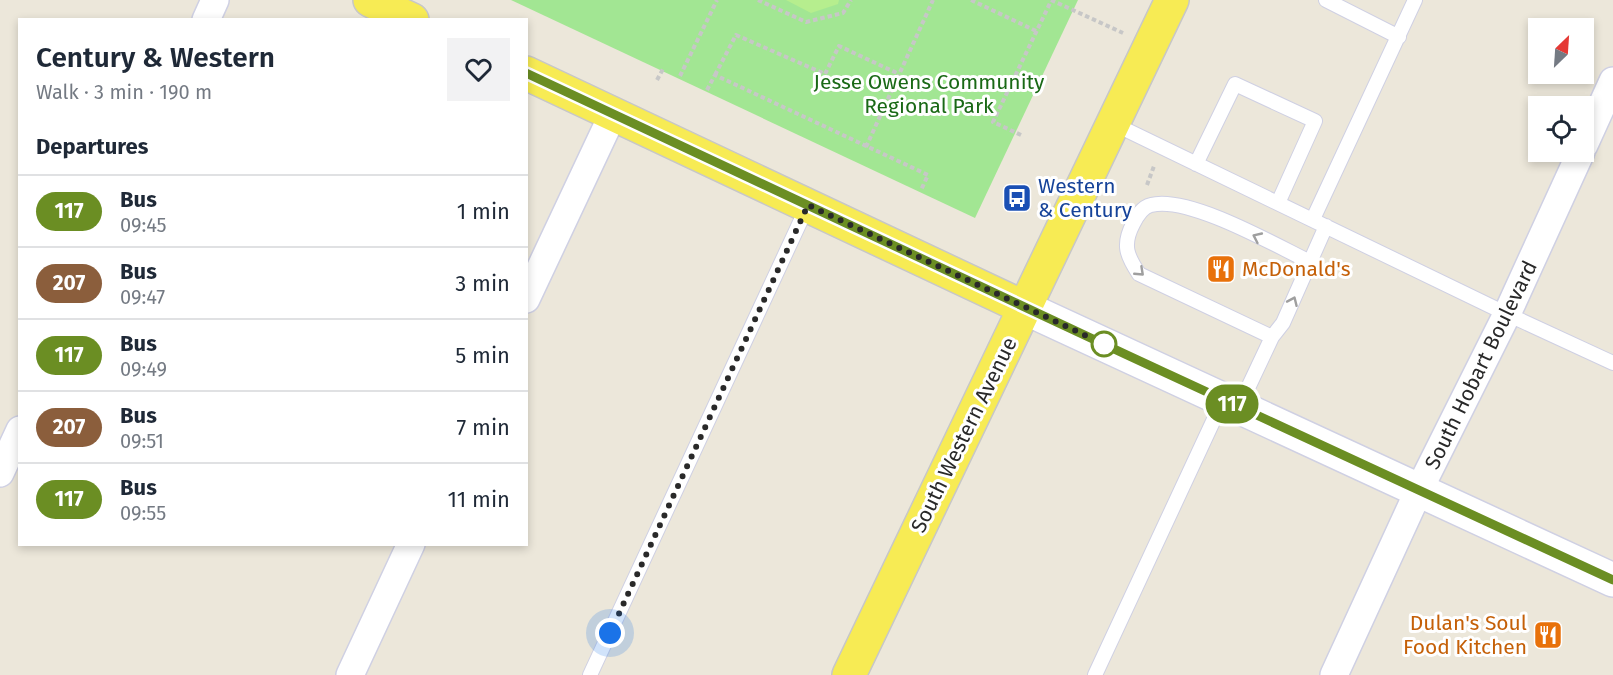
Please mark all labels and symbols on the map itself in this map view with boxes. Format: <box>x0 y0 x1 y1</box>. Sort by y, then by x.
north arrow <box>1528 18 1594 84</box>
park label: Jesse Owens Community Regional Park <box>814 69 1045 119</box>
place label: Western & Century <box>1038 173 1133 223</box>
bus stop icon: Western & Century <box>1001 182 1033 214</box>
one-way arrow <box>1253 233 1264 245</box>
restaurant icon: McDonald's <box>1205 253 1237 285</box>
place label: McDonald's <box>1242 256 1351 282</box>
street label: South Hobart Boulevard <box>1419 256 1543 474</box>
one-way arrow <box>1134 265 1144 276</box>
one-way arrow <box>1286 296 1298 307</box>
unlabelled marker <box>1091 331 1117 357</box>
street label: South Western Avenue <box>905 333 1023 537</box>
line badge: 117 <box>1198 384 1266 424</box>
place label: Dulan's Soul Food Kitchen <box>1403 610 1527 660</box>
your location <box>595 618 625 648</box>
restaurant icon: Dulan's Soul Food Kitchen <box>1532 619 1564 651</box>

